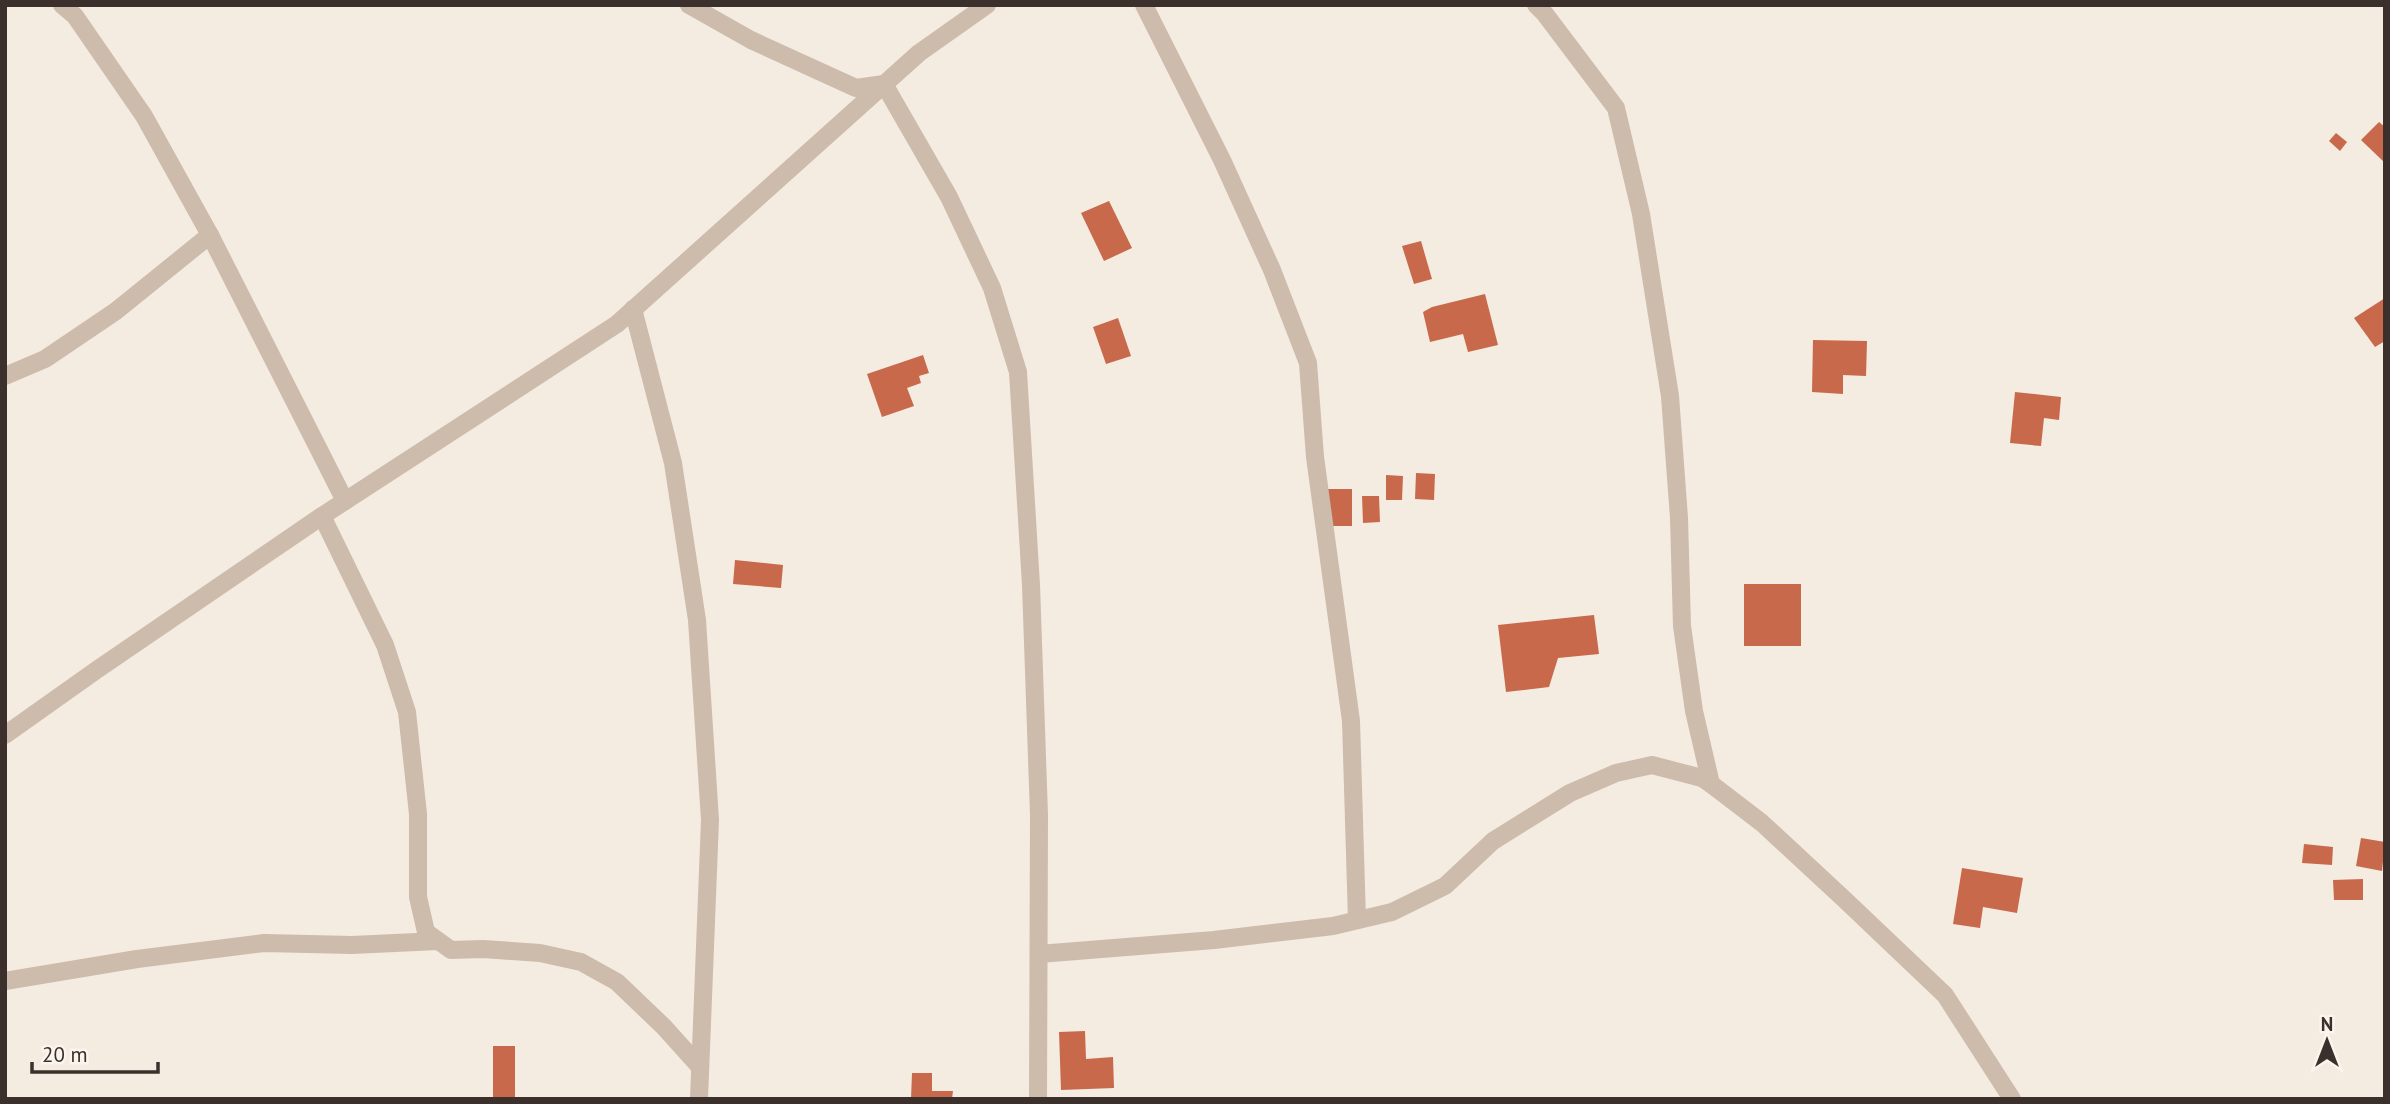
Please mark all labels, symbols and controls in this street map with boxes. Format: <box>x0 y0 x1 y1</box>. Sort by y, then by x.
north arrow <box>2292 1006 2362 1076</box>
text: N <box>2321 1012 2333 1036</box>
scale bar <box>32 1030 158 1074</box>
text: 20 m <box>42 1041 88 1068</box>

